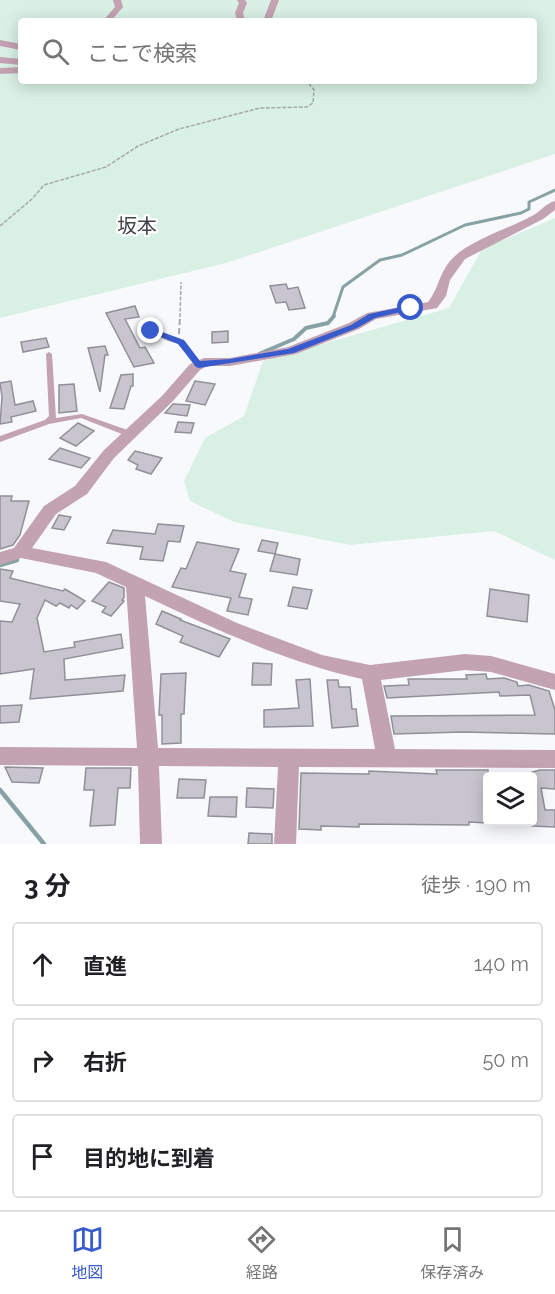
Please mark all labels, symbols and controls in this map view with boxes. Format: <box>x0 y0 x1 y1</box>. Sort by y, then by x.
search box <box>18 18 537 84</box>
icon: search <box>39 35 72 68</box>
text: ここで検索 <box>87 40 197 66</box>
district label: 坂本 <box>117 214 157 238</box>
route start <box>397 294 423 320</box>
route end <box>137 317 163 343</box>
map controls <box>483 772 537 826</box>
button: layers <box>483 772 537 826</box>
text: 3 分 <box>24 871 71 901</box>
text: 徒歩 · 190 m <box>421 873 531 897</box>
icon: ahead <box>26 948 59 981</box>
text: 140 m <box>474 952 529 976</box>
text: 直進 <box>83 953 127 979</box>
icon: right <box>26 1044 59 1077</box>
text: 50 m <box>482 1048 529 1072</box>
text: 右折 <box>83 1049 127 1075</box>
icon: arrive <box>26 1140 59 1173</box>
text: 目的地に到着 <box>83 1145 215 1171</box>
tab: 地図 <box>71 1223 104 1283</box>
tab: 経路 <box>245 1223 278 1283</box>
tab: 保存済み <box>420 1223 484 1283</box>

